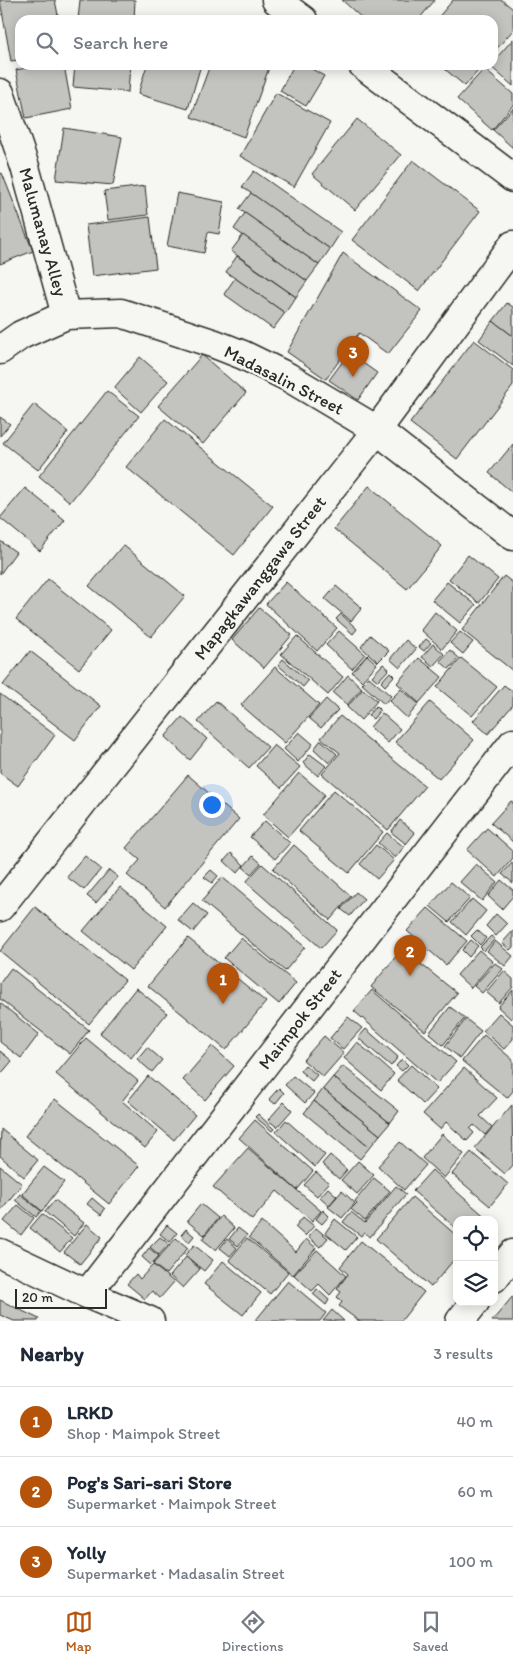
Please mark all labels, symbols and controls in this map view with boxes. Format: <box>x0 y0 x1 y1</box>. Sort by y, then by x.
search box <box>15 15 498 70</box>
icon: search <box>33 29 61 57</box>
text: Search here <box>73 31 168 54</box>
street label: Malumanay Alley <box>14 165 72 299</box>
pin: 3 <box>337 336 369 377</box>
street label: Madasalin Street <box>220 340 348 420</box>
street label: Mapagkawanggawa Street <box>189 492 331 664</box>
your location <box>199 792 225 818</box>
pin: 2 <box>394 935 426 976</box>
pin: 1 <box>207 963 239 1004</box>
street label: Maimpok Street <box>254 964 346 1074</box>
map controls <box>453 1216 498 1306</box>
button: locate <box>453 1216 498 1261</box>
button: layers <box>453 1261 498 1306</box>
scale bar <box>15 1286 108 1309</box>
text: 20 m <box>22 1289 53 1306</box>
text: Nearby <box>20 1341 84 1366</box>
text: 3 results <box>433 1344 493 1363</box>
text: LRKD <box>67 1401 113 1424</box>
text: 1 <box>32 1412 40 1431</box>
text: 40 m <box>456 1412 493 1431</box>
text: Shop · Maimpok Street <box>67 1424 220 1443</box>
text: Pog's Sari-sari Store <box>67 1471 232 1494</box>
text: 2 <box>32 1482 40 1501</box>
text: 60 m <box>458 1482 493 1501</box>
text: Supermarket · Maimpok Street <box>67 1494 277 1513</box>
text: Yolly <box>67 1541 106 1564</box>
text: 3 <box>32 1552 40 1571</box>
text: 100 m <box>449 1552 493 1571</box>
text: Supermarket · Madasalin Street <box>67 1564 285 1583</box>
tab: Map <box>65 1608 93 1655</box>
tab: Directions <box>222 1608 283 1655</box>
tab: Saved <box>413 1608 448 1655</box>

